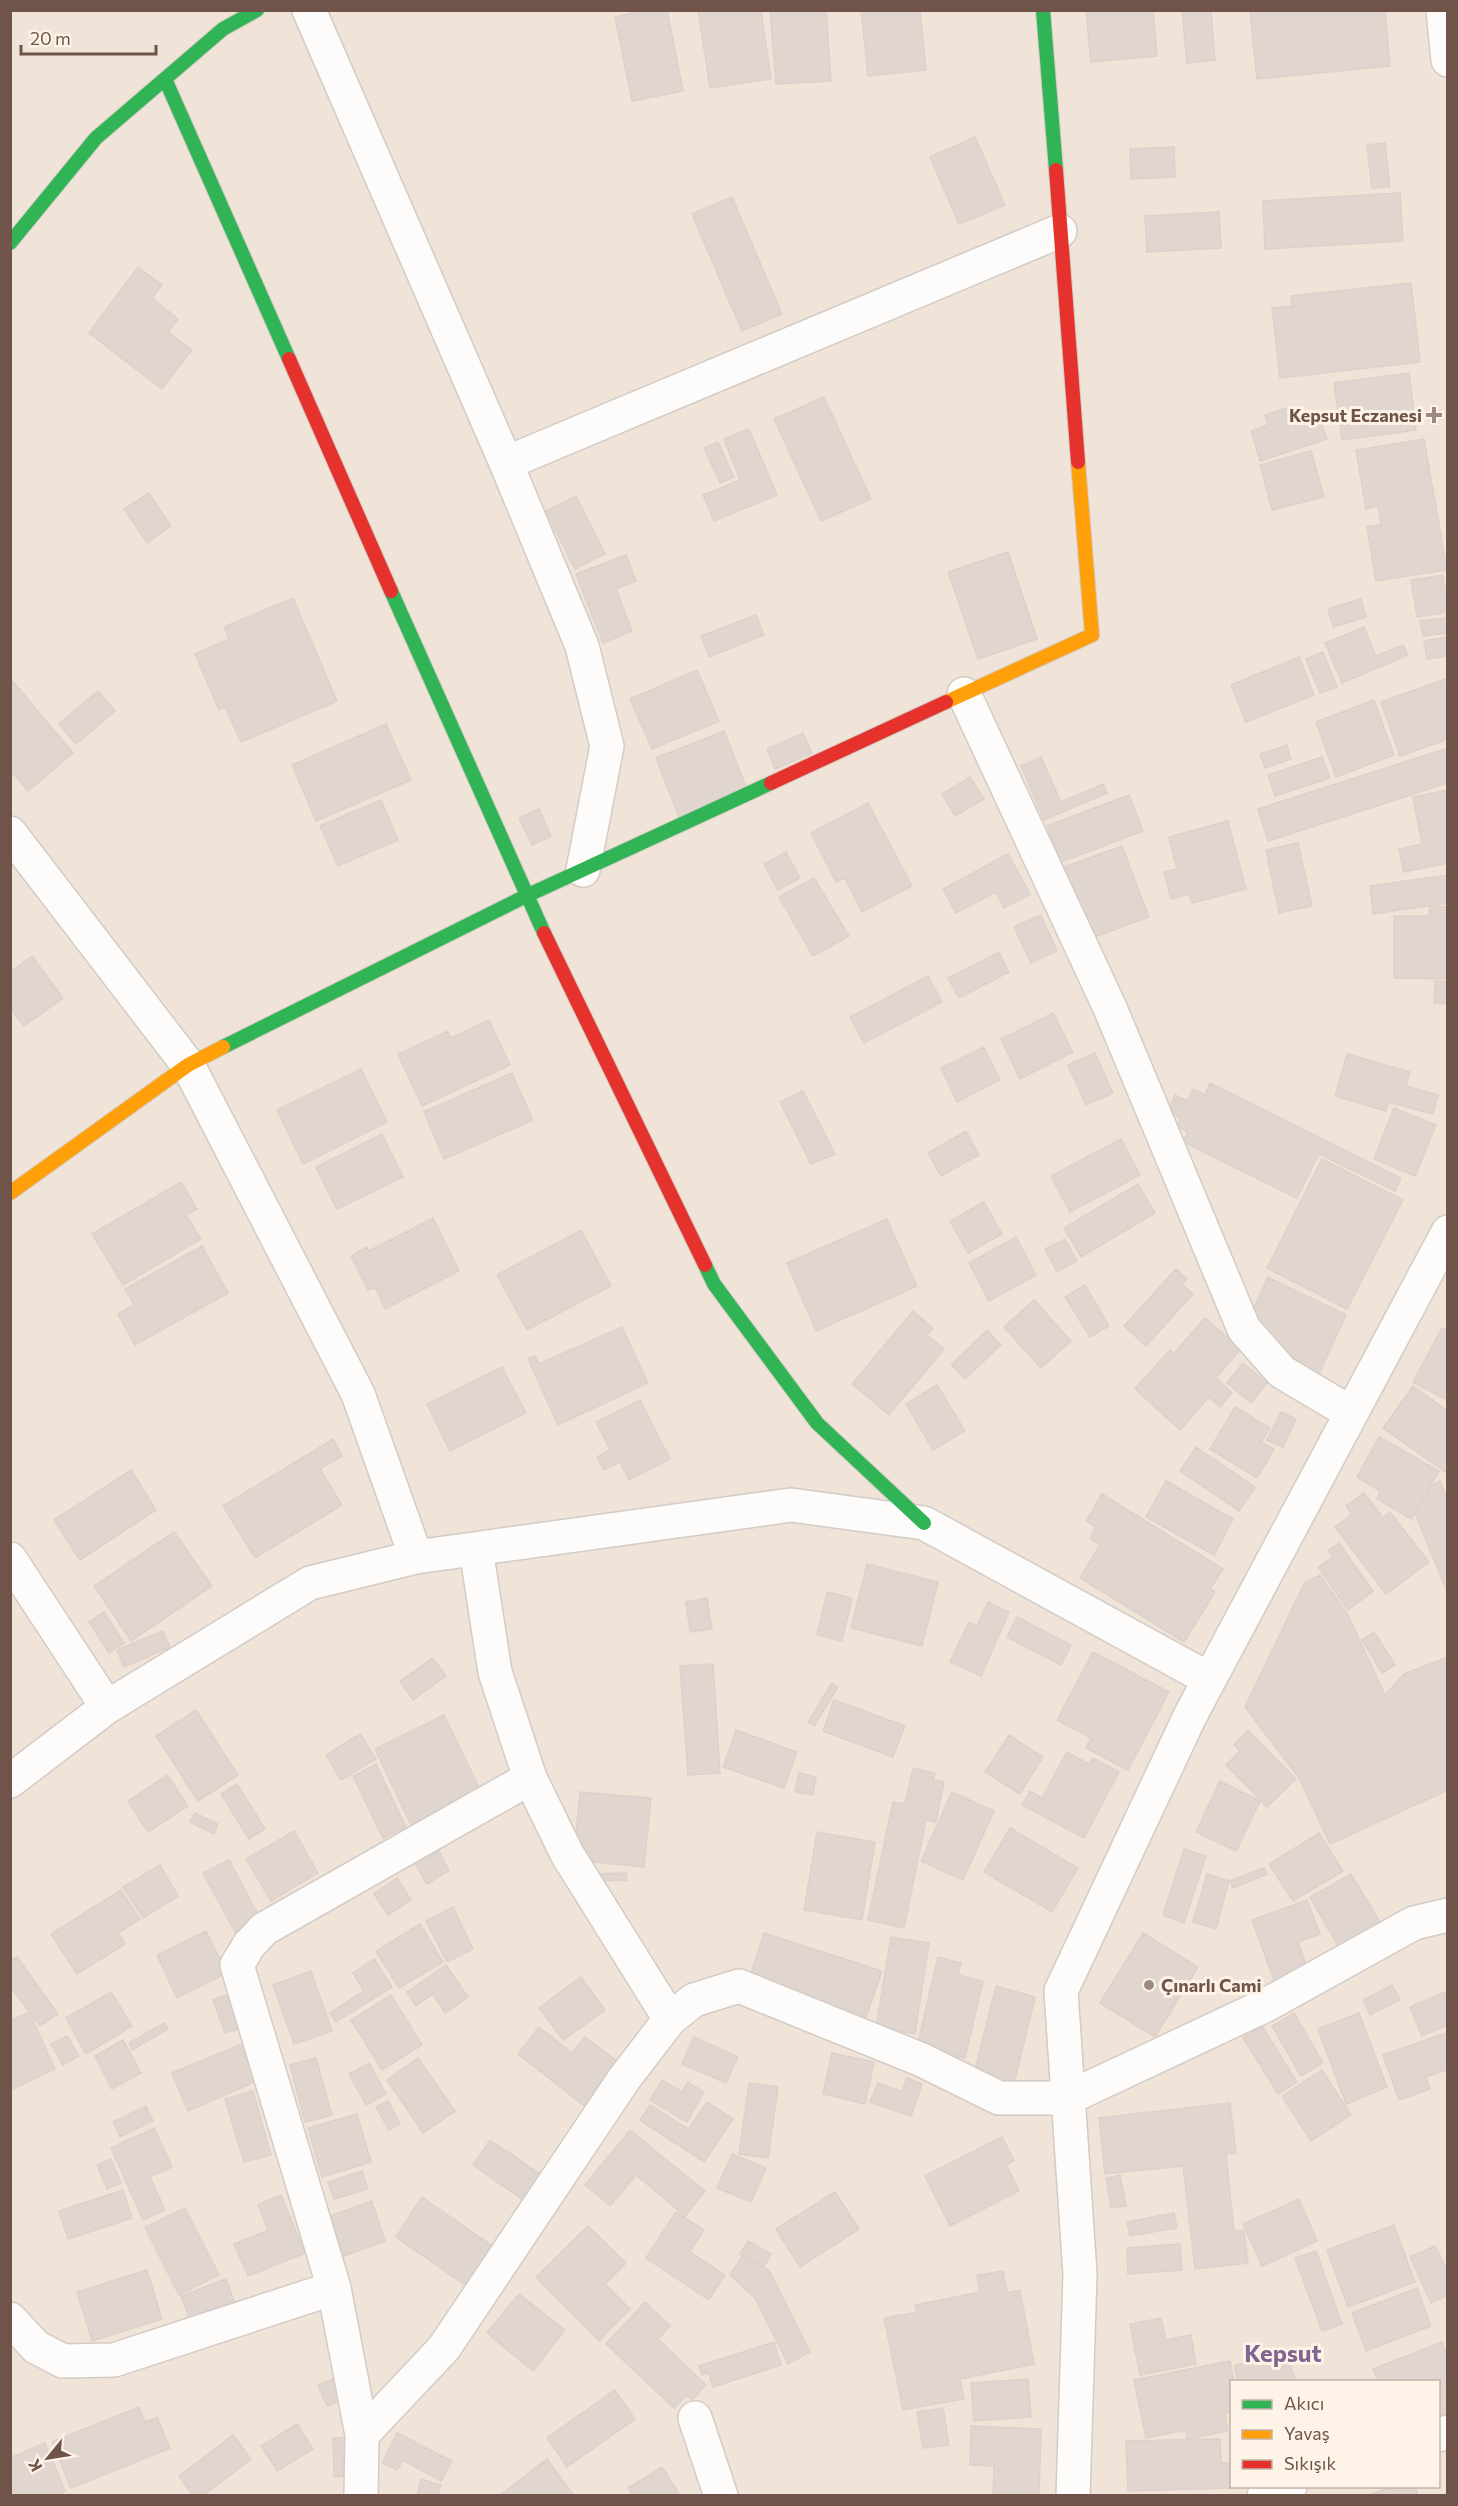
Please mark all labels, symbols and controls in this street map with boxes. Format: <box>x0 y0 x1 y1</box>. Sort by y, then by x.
scale bar <box>21 18 156 56</box>
text: 20 m <box>30 27 71 49</box>
place label: Kepsut Eczanesi <box>1289 404 1422 426</box>
marker: Kepsut Eczanesi <box>1427 408 1441 422</box>
place label: Çınarlı Cami <box>1161 1974 1262 1996</box>
marker: Çınarlı Cami <box>1142 1978 1156 1992</box>
district label: Kepsut <box>1244 2338 1322 2367</box>
legend <box>1230 2380 1440 2488</box>
text: Akıcı <box>1284 2392 1324 2414</box>
text: Yavaş <box>1284 2422 1330 2444</box>
north arrow <box>18 2428 78 2488</box>
text: Sıkışık <box>1284 2452 1336 2474</box>
text: K <box>24 2456 46 2475</box>

